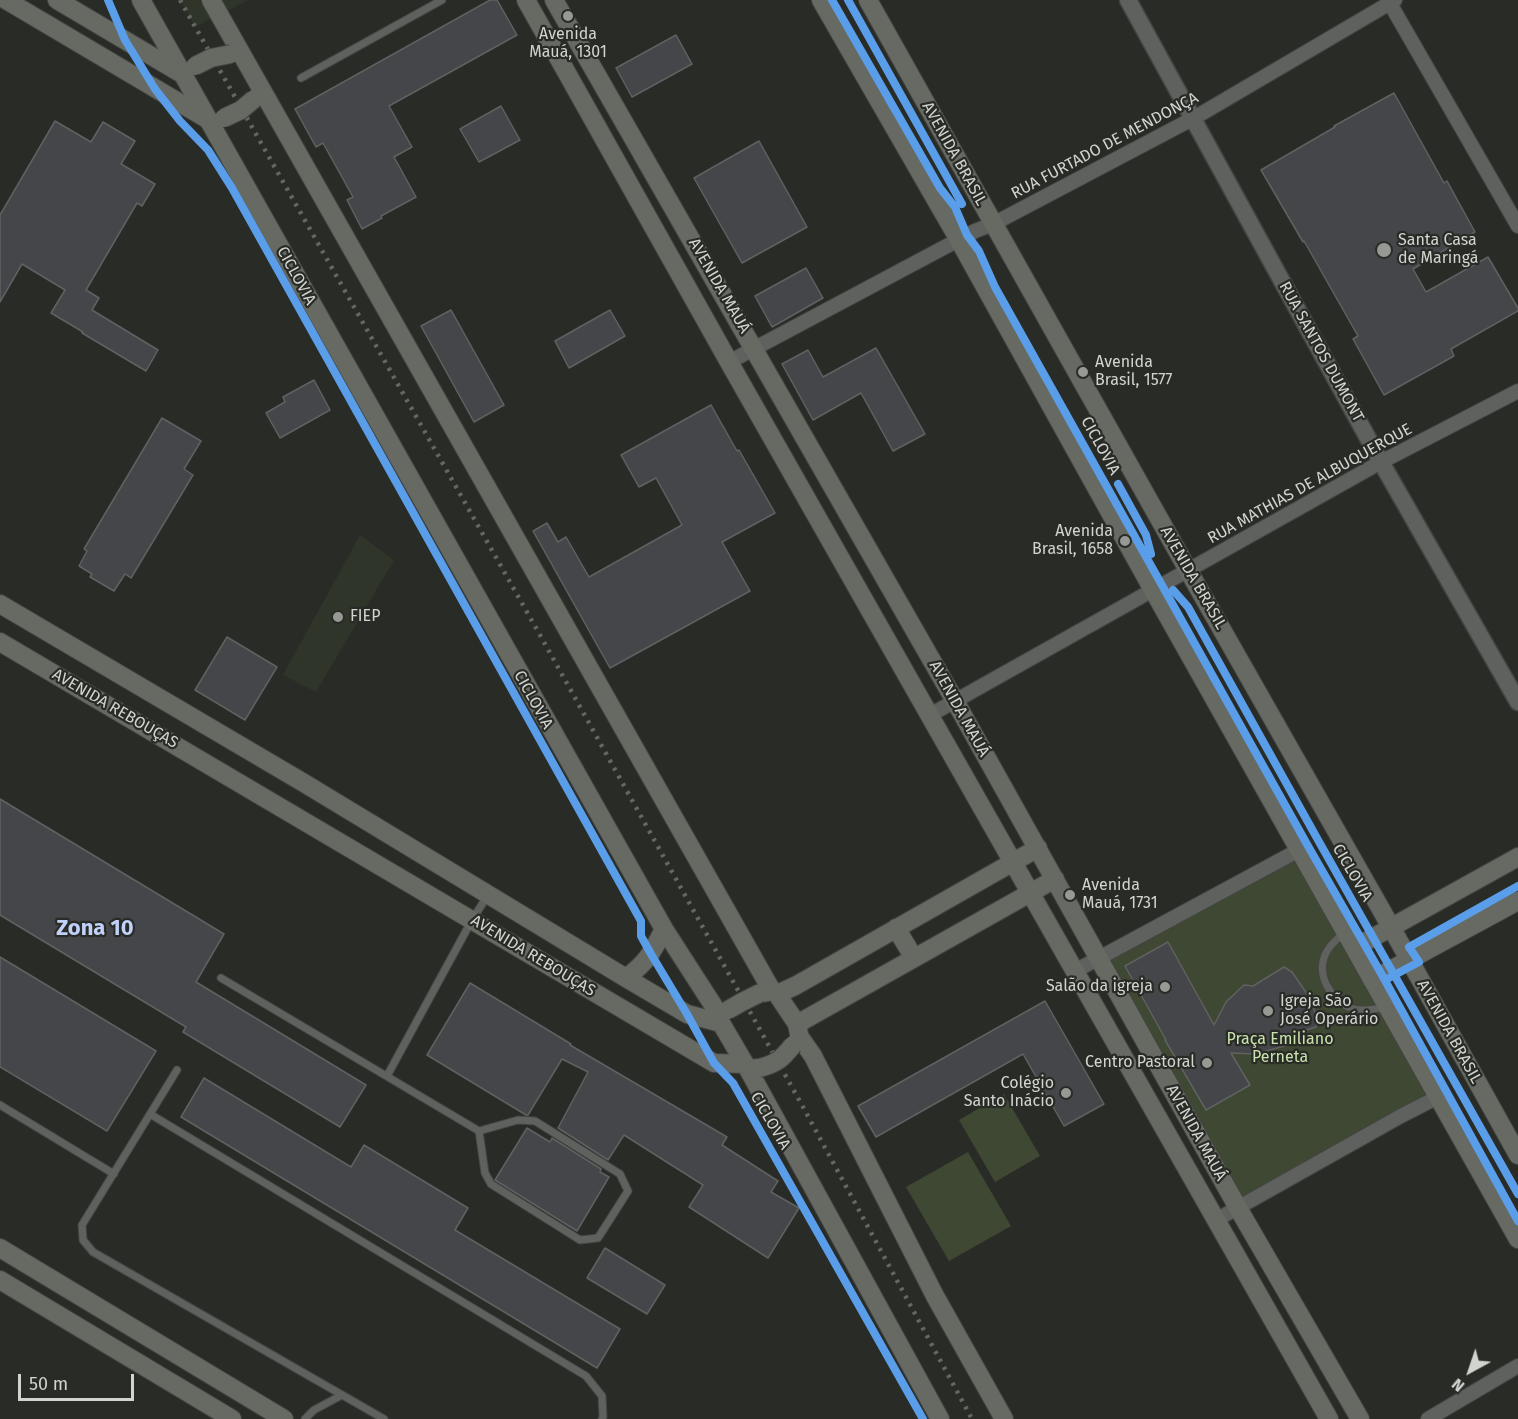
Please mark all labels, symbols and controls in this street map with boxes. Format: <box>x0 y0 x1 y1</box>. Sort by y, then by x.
marker: Avenida Mauá, 1301 <box>561 9 575 23</box>
place label: Avenida Mauá, 1301 <box>529 25 607 63</box>
street label: RUA FURTADO DE MENDONÇA <box>1008 88 1202 204</box>
street label: AVENIDA BRASIL <box>918 99 990 209</box>
place label: Santa Casa de Maringá <box>1398 231 1478 269</box>
street label: AVENIDA MAUÁ <box>684 235 754 337</box>
marker: Santa Casa de Maringá <box>1375 241 1393 259</box>
street label: CICLOVIA <box>272 244 320 308</box>
street label: RUA SANTOS DUMONT <box>1274 279 1368 425</box>
place label: Avenida Brasil, 1577 <box>1095 353 1172 391</box>
marker: Avenida Brasil, 1577 <box>1076 365 1090 379</box>
street label: CICLOVIA <box>1076 414 1124 478</box>
street label: RUA MATHIAS DE ALBUQUERQUE <box>1204 420 1416 548</box>
place label: Avenida Brasil, 1658 <box>1032 522 1113 560</box>
street label: AVENIDA BRASIL <box>1156 523 1230 633</box>
marker: Avenida Brasil, 1658 <box>1118 534 1132 548</box>
place label: FIEP <box>350 607 380 627</box>
marker: FIEP <box>331 610 345 624</box>
street label: AVENIDA MAUÁ <box>925 658 993 760</box>
street label: AVENIDA REBOUÇAS <box>49 665 181 753</box>
street label: CICLOVIA <box>509 668 557 732</box>
street label: CICLOVIA <box>1328 841 1376 905</box>
place label: Avenida Mauá, 1731 <box>1082 876 1158 914</box>
marker: Avenida Mauá, 1731 <box>1063 888 1077 902</box>
street label: AVENIDA REBOUÇAS <box>467 911 599 1001</box>
district label: Zona 10 <box>56 916 134 942</box>
place label: Salão da igreja <box>1046 977 1153 997</box>
street label: AVENIDA BRASIL <box>1413 977 1485 1087</box>
marker: Salão da igreja <box>1158 980 1172 994</box>
place label: Igreja São José Operário <box>1280 992 1378 1030</box>
marker: Igreja São José Operário <box>1261 1004 1275 1018</box>
park label: Praça Emiliano Perneta <box>1227 1030 1333 1068</box>
place label: Centro Pastoral <box>1085 1053 1195 1073</box>
marker: Centro Pastoral <box>1200 1056 1214 1070</box>
place label: Colégio Santo Inácio <box>964 1074 1054 1112</box>
street label: AVENIDA MAUÁ <box>1162 1082 1230 1184</box>
marker: Colégio Santo Inácio <box>1059 1086 1073 1100</box>
street label: CICLOVIA <box>746 1089 794 1153</box>
north arrow <box>1440 1341 1500 1401</box>
scale bar <box>21 1362 136 1400</box>
text: 50 m <box>29 1373 68 1395</box>
text: N <box>1448 1374 1468 1396</box>

